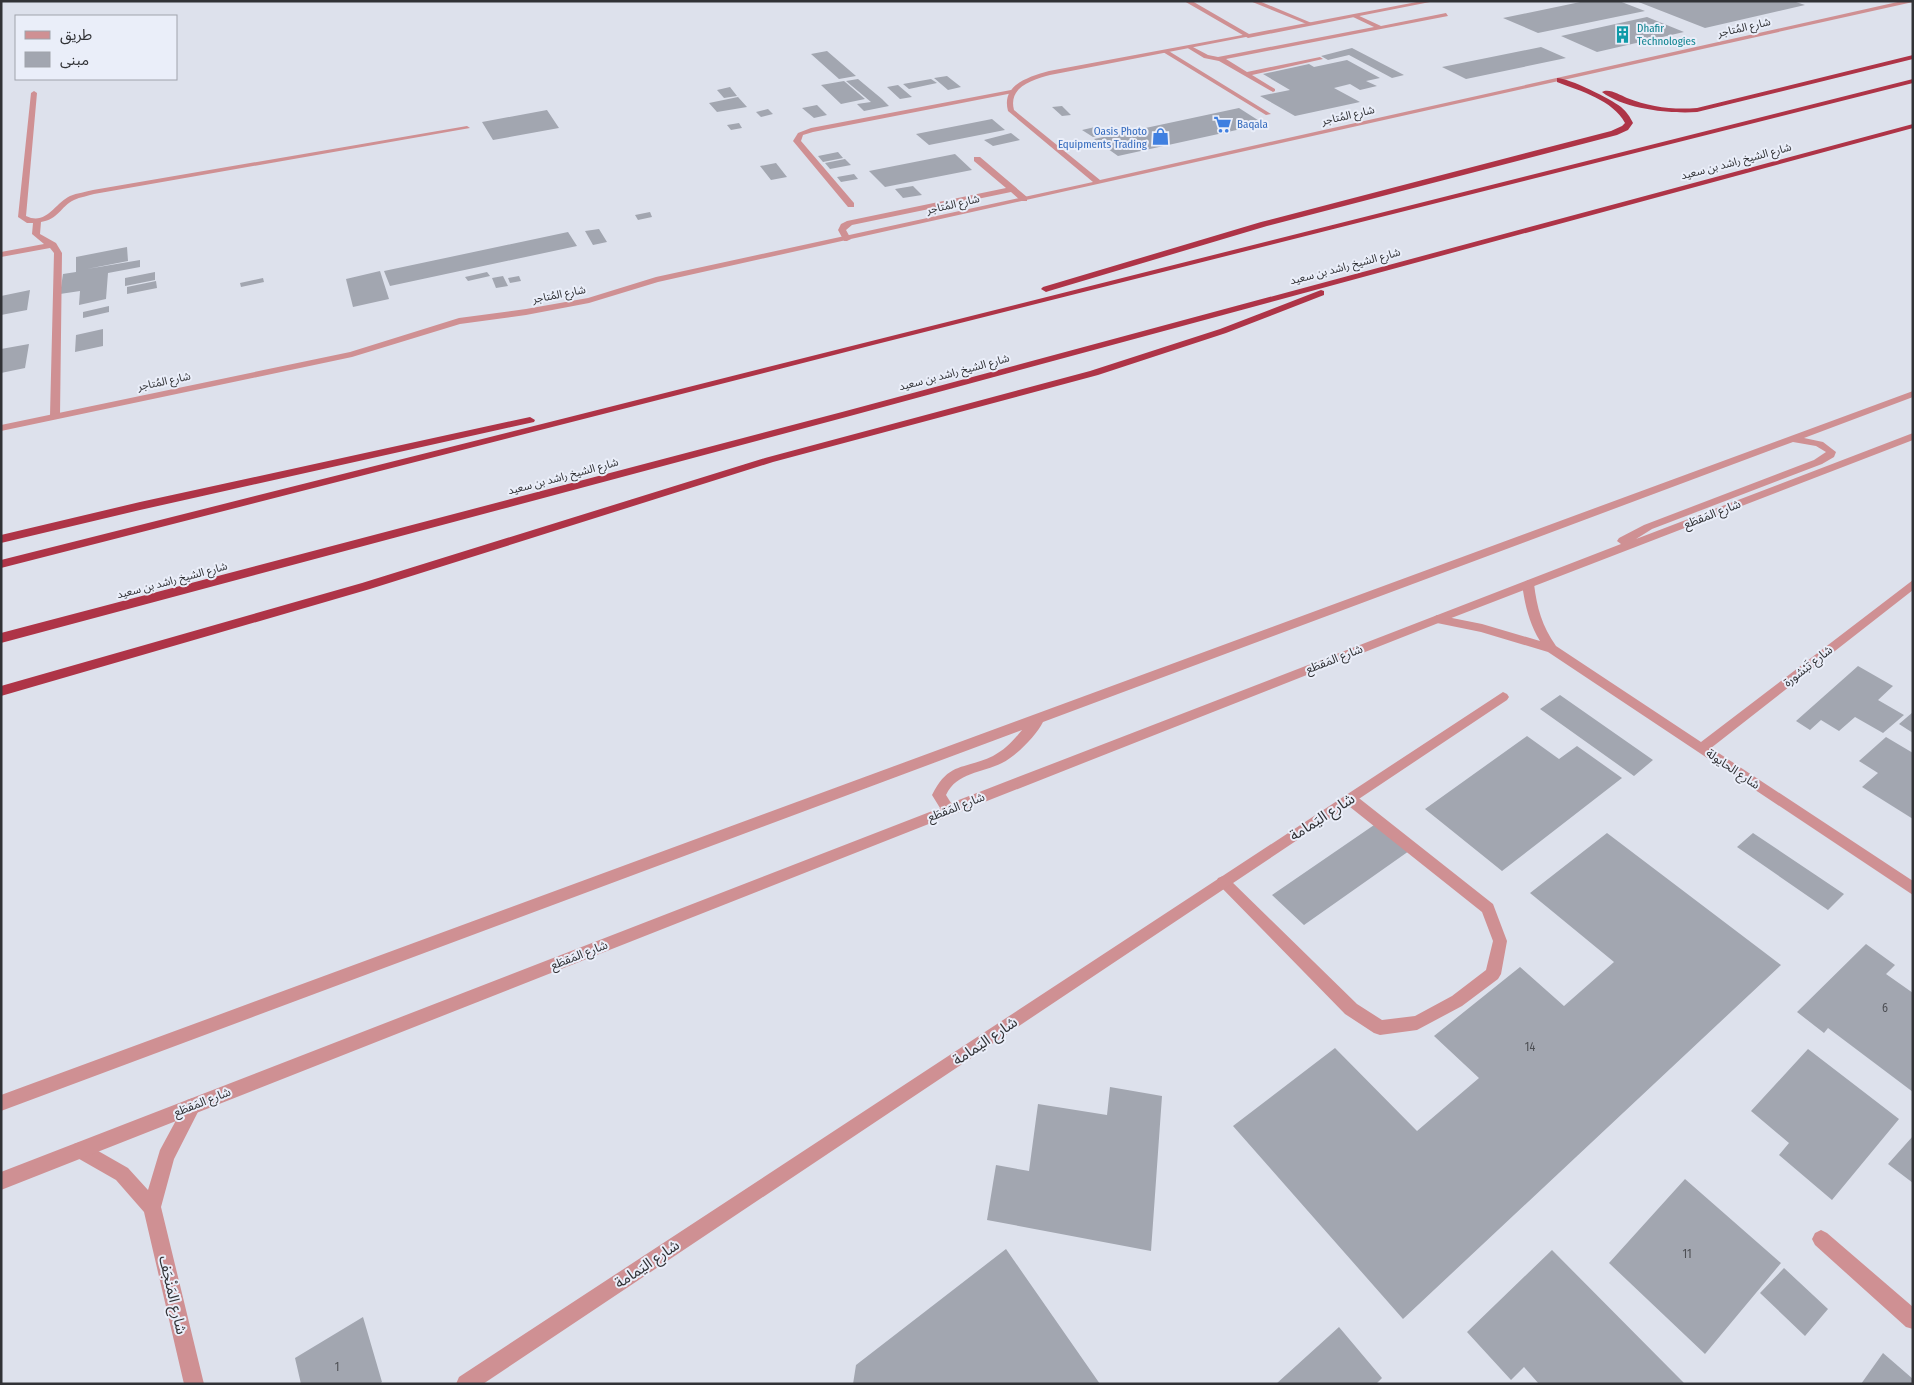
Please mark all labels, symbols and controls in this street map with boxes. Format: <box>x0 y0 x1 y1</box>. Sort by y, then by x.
legend <box>15 15 178 80</box>
street label: شارع المُتاجر <box>1715 15 1772 41</box>
place label: Dhafir Technologies <box>1637 22 1696 48</box>
building icon: Dhafir Technologies <box>1613 24 1633 44</box>
text: طريق <box>60 26 92 45</box>
text: مبنى <box>60 51 89 69</box>
street label: شارع المُتاجر <box>1319 103 1376 129</box>
supermarket icon: Baqala <box>1213 114 1233 134</box>
place label: Baqala <box>1237 118 1268 131</box>
place label: Oasis Photo Equipments Trading <box>1058 125 1148 151</box>
shop icon: Oasis Photo Equipments Trading <box>1151 127 1171 147</box>
street label: شارع الشيخ راشد بن سعيد <box>1679 140 1793 183</box>
street label: شارع المُتاجر <box>924 192 981 218</box>
street label: شارع الشيخ راشد بن سعيد <box>1288 245 1402 288</box>
street label: شارع المُتاجر <box>530 283 587 307</box>
street label: شارع الشيخ راشد بن سعيد <box>897 351 1011 394</box>
street label: شارع المُتاجر <box>135 369 192 395</box>
street label: شارع الشيخ راشد بن سعيد <box>506 455 620 498</box>
street label: شارع المَقطَع <box>1682 497 1743 533</box>
street label: شارع الشيخ راشد بن سعيد <box>115 559 229 602</box>
street label: شارع المَقطَع <box>1304 642 1365 678</box>
street label: شارع تَبْشورة <box>1781 642 1837 691</box>
street label: شارع الحايولة <box>1702 746 1762 794</box>
street label: شارع اليَمامة <box>1286 789 1360 847</box>
street label: شارع المَقطَع <box>926 790 987 826</box>
street label: شارع المَقطَع <box>549 938 610 974</box>
house number: 6 <box>1882 1001 1888 1015</box>
street label: شارع اليَمامة <box>949 1013 1023 1072</box>
house number: 14 <box>1525 1040 1535 1054</box>
street label: شارع المَقطَع <box>172 1085 233 1121</box>
street label: شارع اليَمامة <box>611 1236 685 1295</box>
house number: 11 <box>1682 1247 1692 1261</box>
street label: شارع المَنْجَف <box>152 1254 191 1337</box>
house number: 1 <box>335 1360 339 1374</box>

